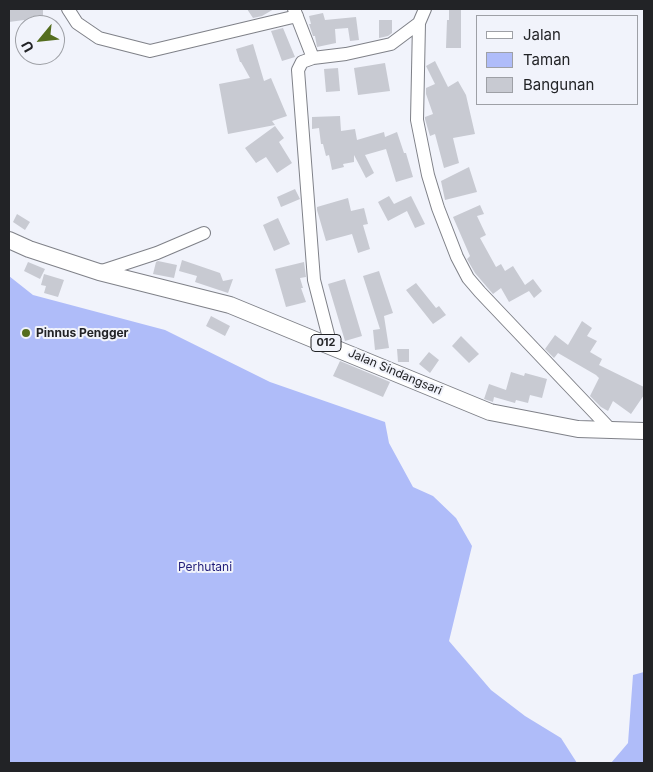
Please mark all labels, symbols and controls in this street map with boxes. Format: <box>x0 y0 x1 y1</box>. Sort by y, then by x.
north arrow <box>15 15 65 65</box>
legend <box>476 15 638 105</box>
text: Jalan <box>523 25 561 44</box>
text: U <box>17 38 37 55</box>
text: Taman <box>523 50 570 69</box>
text: Bangunan <box>523 75 594 94</box>
place label: Pinnus Pengger <box>36 326 128 340</box>
marker: Pinnus Pengger <box>20 327 32 339</box>
road number: 012 <box>311 334 341 352</box>
street label: Jalan Sindangsari <box>346 346 444 398</box>
park label: Perhutani <box>178 560 232 574</box>

